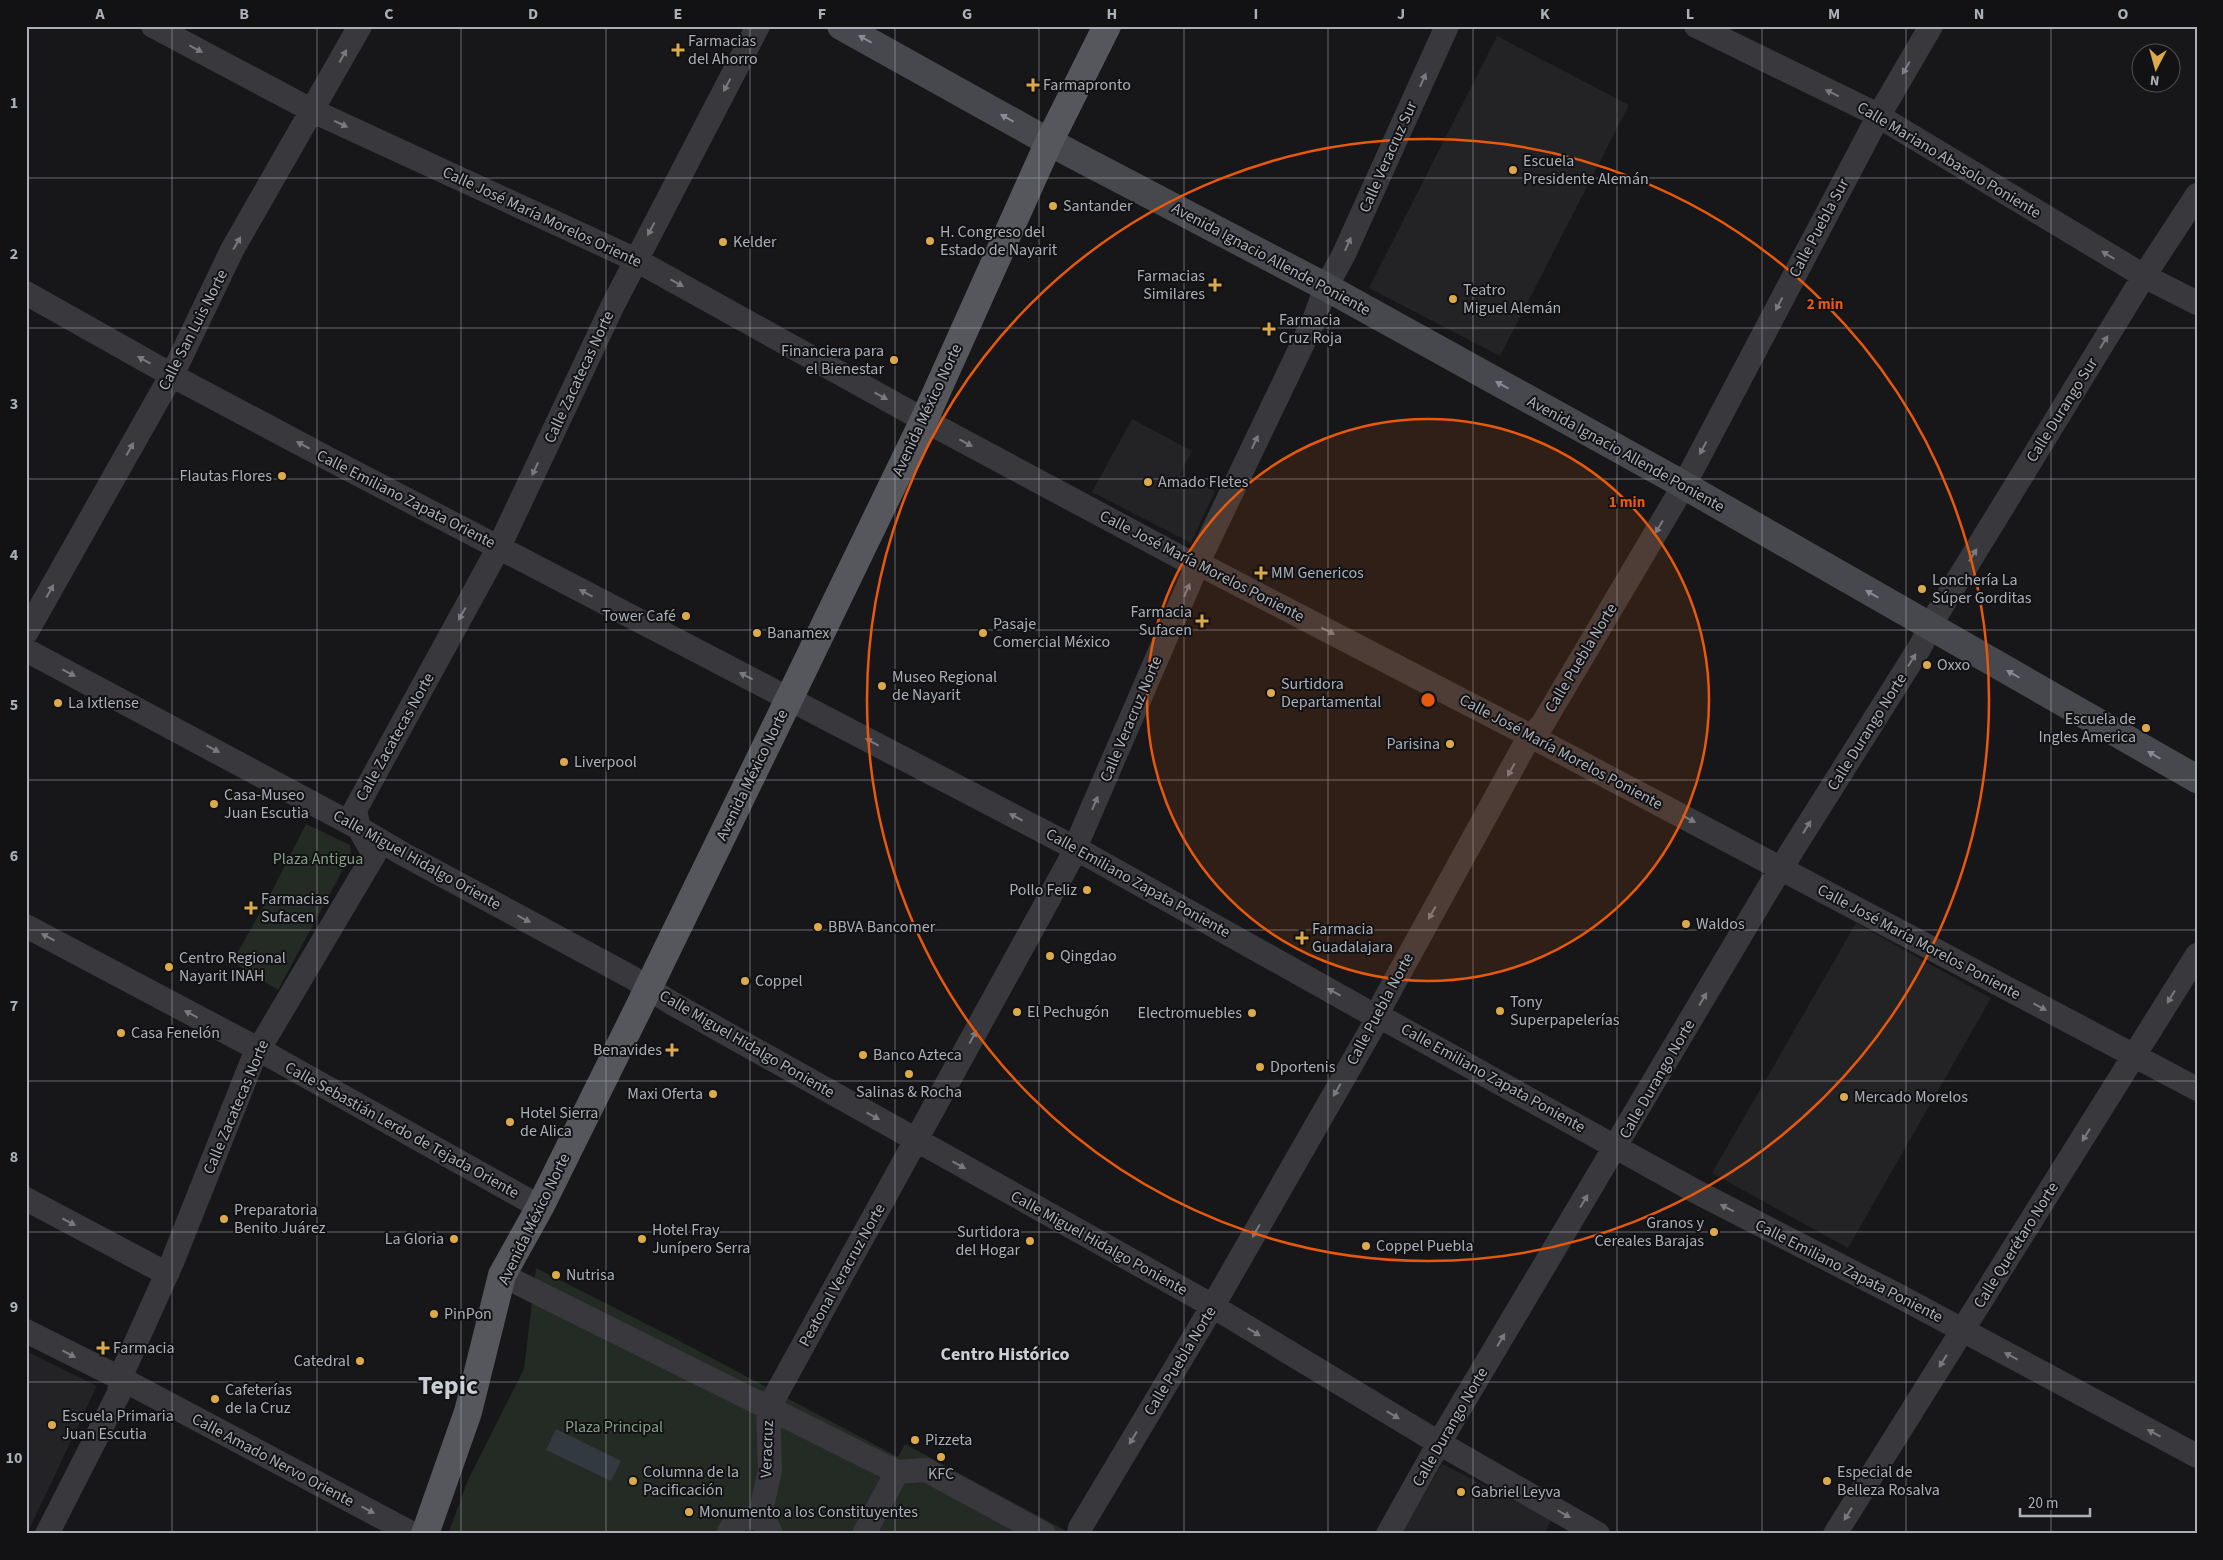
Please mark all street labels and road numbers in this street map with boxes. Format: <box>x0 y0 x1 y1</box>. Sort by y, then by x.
street label: Calle Mariano Abasolo Poniente <box>1853 96 2045 224</box>
street label: Calle Veracruz Sur <box>1354 97 1423 216</box>
street label: Calle José María Morelos Oriente <box>439 161 645 273</box>
street label: Calle Puebla Sur <box>1784 174 1855 281</box>
street label: Avenida Ignacio Allende Poniente <box>1168 197 1374 321</box>
street label: Calle San Luis Norte <box>153 266 233 394</box>
street label: Calle Zacatecas Norte <box>539 307 619 447</box>
street label: Avenida México Norte <box>887 340 967 480</box>
street label: Calle Durango Sur <box>2021 353 2103 467</box>
street label: Avenida Ignacio Allende Poniente <box>1523 390 1729 518</box>
street label: Calle Emiliano Zapata Oriente <box>313 444 499 554</box>
street label: Calle José María Morelos Poniente <box>1096 505 1308 627</box>
street label: Calle Puebla Norte <box>1540 599 1622 717</box>
street label: Calle Veracruz Norte <box>1095 653 1168 785</box>
street label: Calle Zacatecas Norte <box>351 669 440 805</box>
street label: Calle Durango Norte <box>1822 669 1912 795</box>
street label: Calle José María Morelos Poniente <box>1456 689 1667 815</box>
street label: Avenida México Norte <box>711 705 793 844</box>
street label: Calle Miguel Hidalgo Oriente <box>329 805 505 915</box>
street label: Calle Emiliano Zapata Poniente <box>1042 823 1234 943</box>
street label: Calle José María Morelos Poniente <box>1814 879 2025 1005</box>
street label: Calle Puebla Norte <box>1341 949 1419 1069</box>
street label: Calle Miguel Hidalgo Poniente <box>655 985 839 1103</box>
street label: Calle Durango Norte <box>1614 1015 1700 1143</box>
street label: Calle Emiliano Zapata Poniente <box>1397 1018 1589 1138</box>
street label: Calle Zacatecas Norte <box>198 1036 274 1178</box>
street label: Calle Sebastián Lerdo de Tejada Oriente <box>281 1056 523 1204</box>
street label: Avenida México Norte <box>493 1149 575 1288</box>
street label: Calle Querétaro Norte <box>1968 1178 2064 1312</box>
street label: Calle Miguel Hidalgo Poniente <box>1007 1185 1191 1301</box>
street label: Peatonal Veracruz Norte <box>793 1199 891 1351</box>
street label: Calle Emiliano Zapata Poniente <box>1751 1214 1947 1328</box>
street label: Calle Puebla Norte <box>1139 1302 1221 1420</box>
street label: Calle Durango Norte <box>1407 1363 1493 1491</box>
street label: Calle Amado Nervo Oriente <box>188 1408 358 1512</box>
street label: Veracruz <box>755 1420 779 1478</box>

